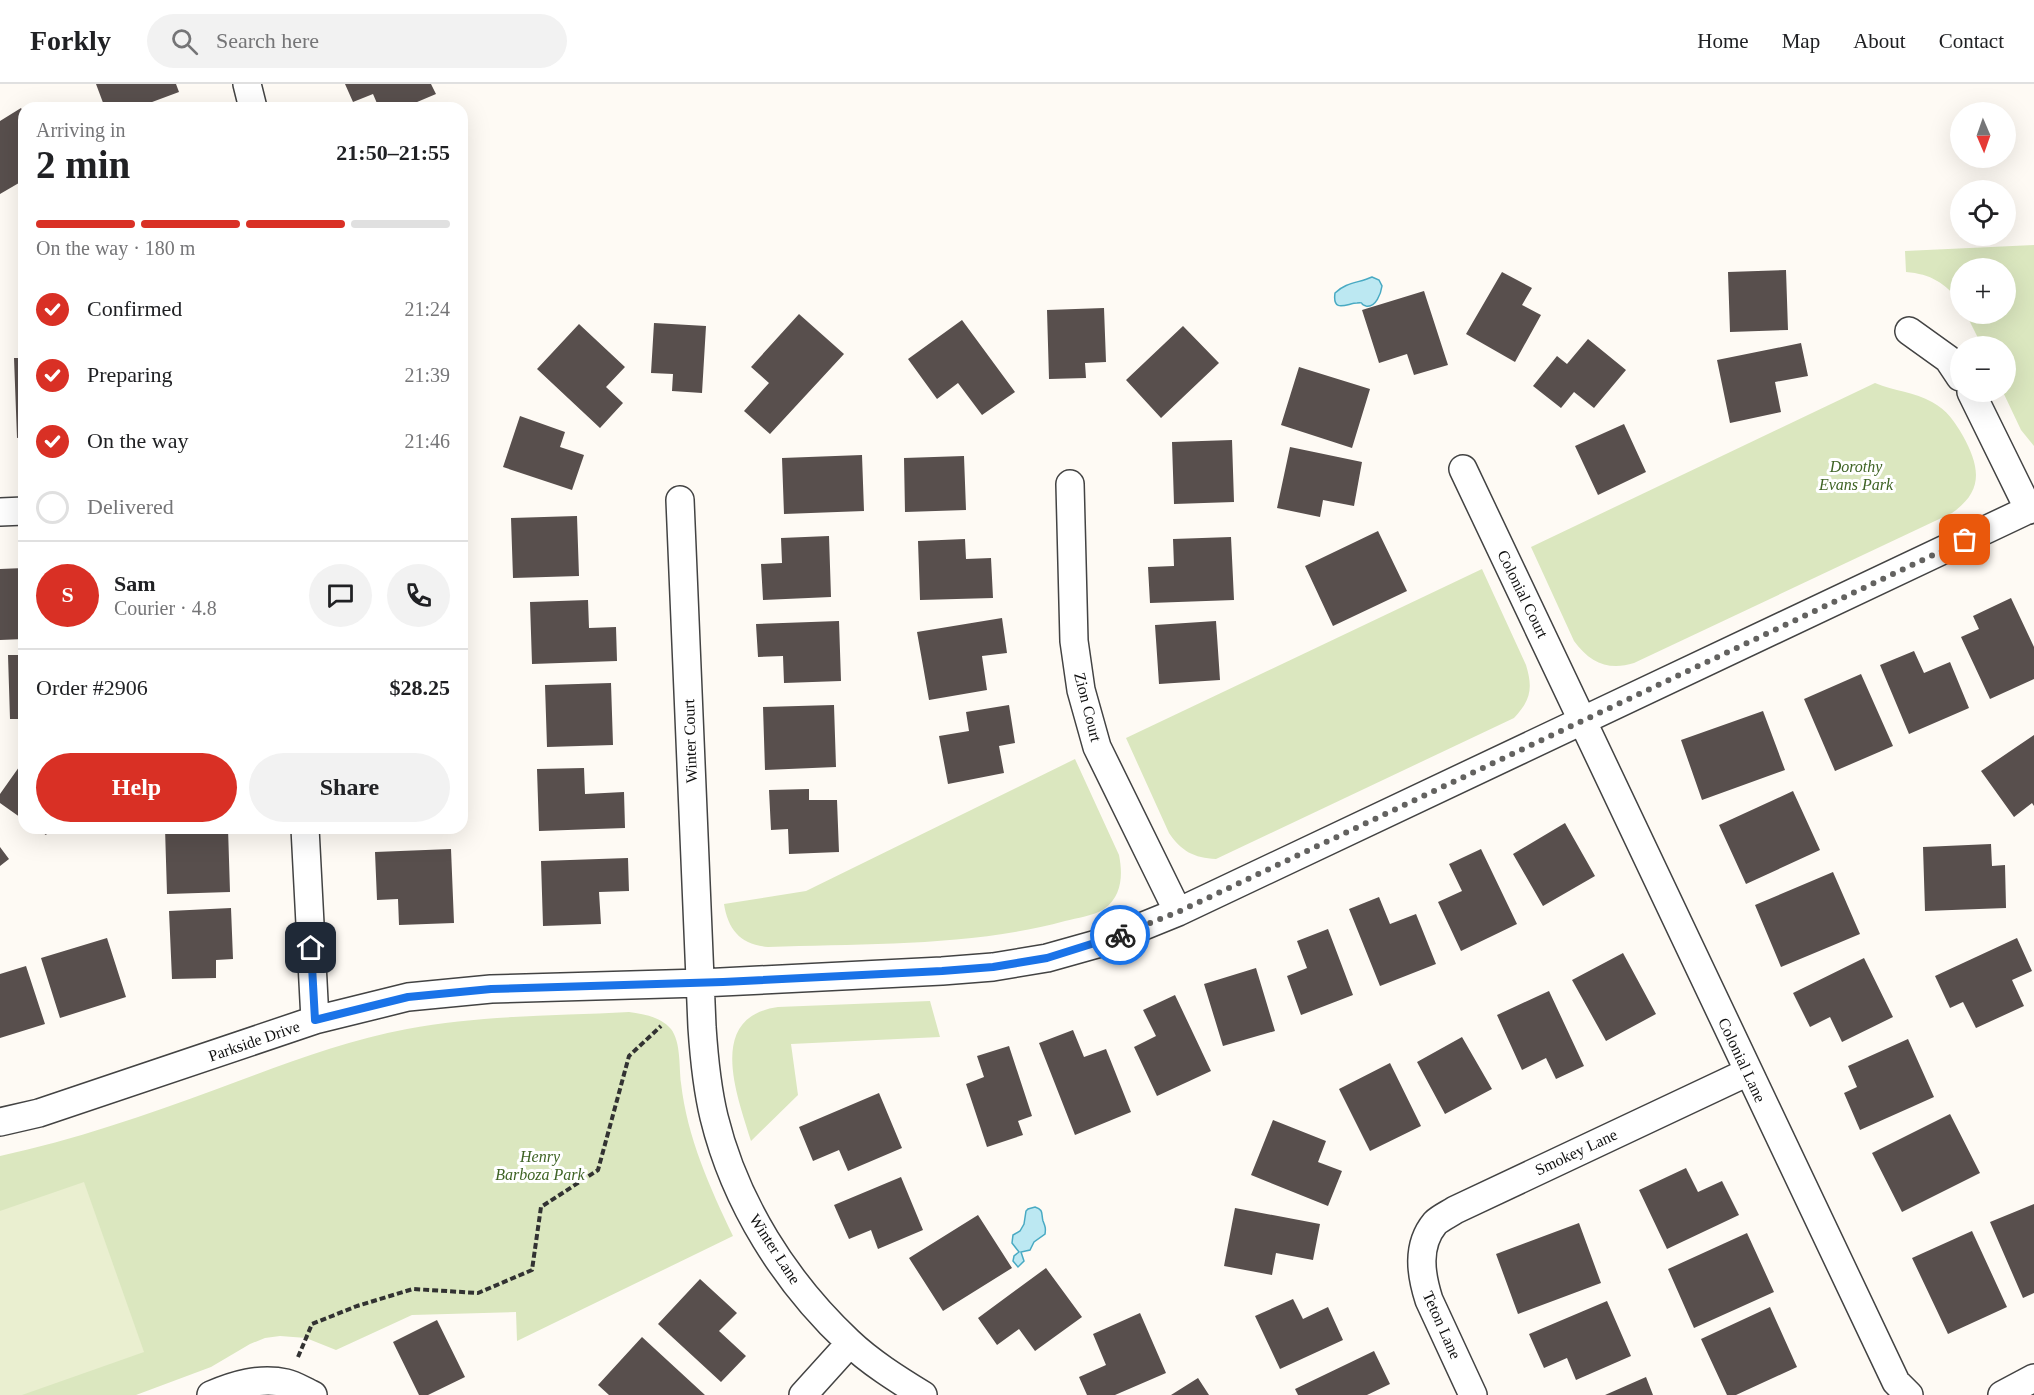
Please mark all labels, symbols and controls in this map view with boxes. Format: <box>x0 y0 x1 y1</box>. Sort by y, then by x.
search box <box>147 14 567 68</box>
text: Forkly <box>30 25 111 56</box>
icon: search <box>168 25 201 58</box>
text: Search here <box>216 28 319 53</box>
text: Home <box>1697 29 1749 53</box>
text: Map <box>1782 29 1820 53</box>
text: About <box>1853 29 1906 53</box>
text: Contact <box>1939 29 2004 53</box>
north arrow <box>1950 102 2016 168</box>
map controls <box>1950 102 2016 402</box>
text: Arriving in <box>36 119 125 141</box>
text: 21:50–21:55 <box>336 140 450 165</box>
text: 2 min <box>36 143 130 186</box>
button: locate <box>1950 180 2016 246</box>
text: On the way · 180 m <box>36 237 195 259</box>
button: + <box>1950 258 2016 324</box>
icon: check <box>36 293 69 326</box>
text: Confirmed <box>87 296 182 321</box>
text: 21:24 <box>404 298 450 320</box>
button: − <box>1950 336 2016 402</box>
icon: check <box>36 359 69 392</box>
text: Preparing <box>87 362 173 387</box>
text: 21:39 <box>404 364 450 386</box>
icon: check <box>36 425 69 458</box>
text: On the way <box>87 428 188 453</box>
text: 21:46 <box>404 430 450 452</box>
park label: Dorothy Evans Park <box>1818 458 1894 493</box>
text: Delivered <box>87 494 174 519</box>
pin <box>1939 514 1990 565</box>
icon: bag <box>1948 523 1981 556</box>
street label: Colonial Court <box>1494 547 1552 641</box>
button: chat <box>309 564 372 627</box>
button: phone <box>387 564 450 627</box>
text: Sam <box>114 571 156 596</box>
text: S <box>61 582 74 607</box>
text: Courier · 4.8 <box>114 597 217 619</box>
street label: Zion Court <box>1071 671 1105 744</box>
text: Order #2906 <box>36 675 148 700</box>
text: $28.25 <box>390 675 450 700</box>
street label: Winter Court <box>680 698 700 783</box>
button: Help <box>36 753 237 822</box>
button: Share <box>249 753 450 822</box>
courier <box>1090 905 1150 965</box>
icon: bike <box>1104 919 1137 952</box>
pin <box>285 922 336 973</box>
icon: home <box>294 931 327 964</box>
street label: Colonial Lane <box>1715 1015 1769 1105</box>
street label: Parkside Drive <box>206 1017 302 1065</box>
street label: Smokey Lane <box>1532 1126 1620 1179</box>
park label: Henry Barboza Park <box>495 1148 586 1183</box>
street label: Winter Lane <box>746 1211 804 1287</box>
street label: Teton Lane <box>1420 1289 1464 1361</box>

